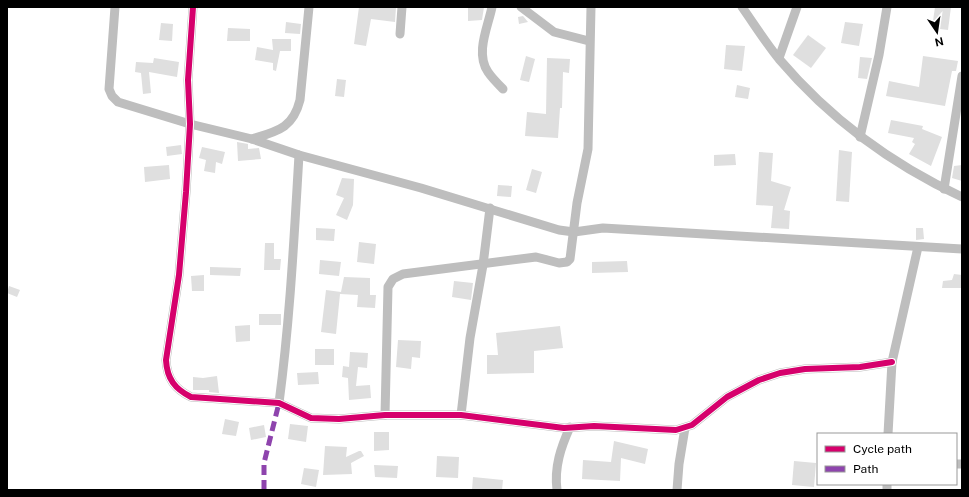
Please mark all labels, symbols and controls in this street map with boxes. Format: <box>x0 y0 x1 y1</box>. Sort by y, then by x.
north arrow <box>917 12 957 52</box>
text: N <box>934 35 945 49</box>
legend <box>817 433 957 485</box>
text: Cycle path <box>853 442 912 456</box>
text: Path <box>853 462 879 476</box>

